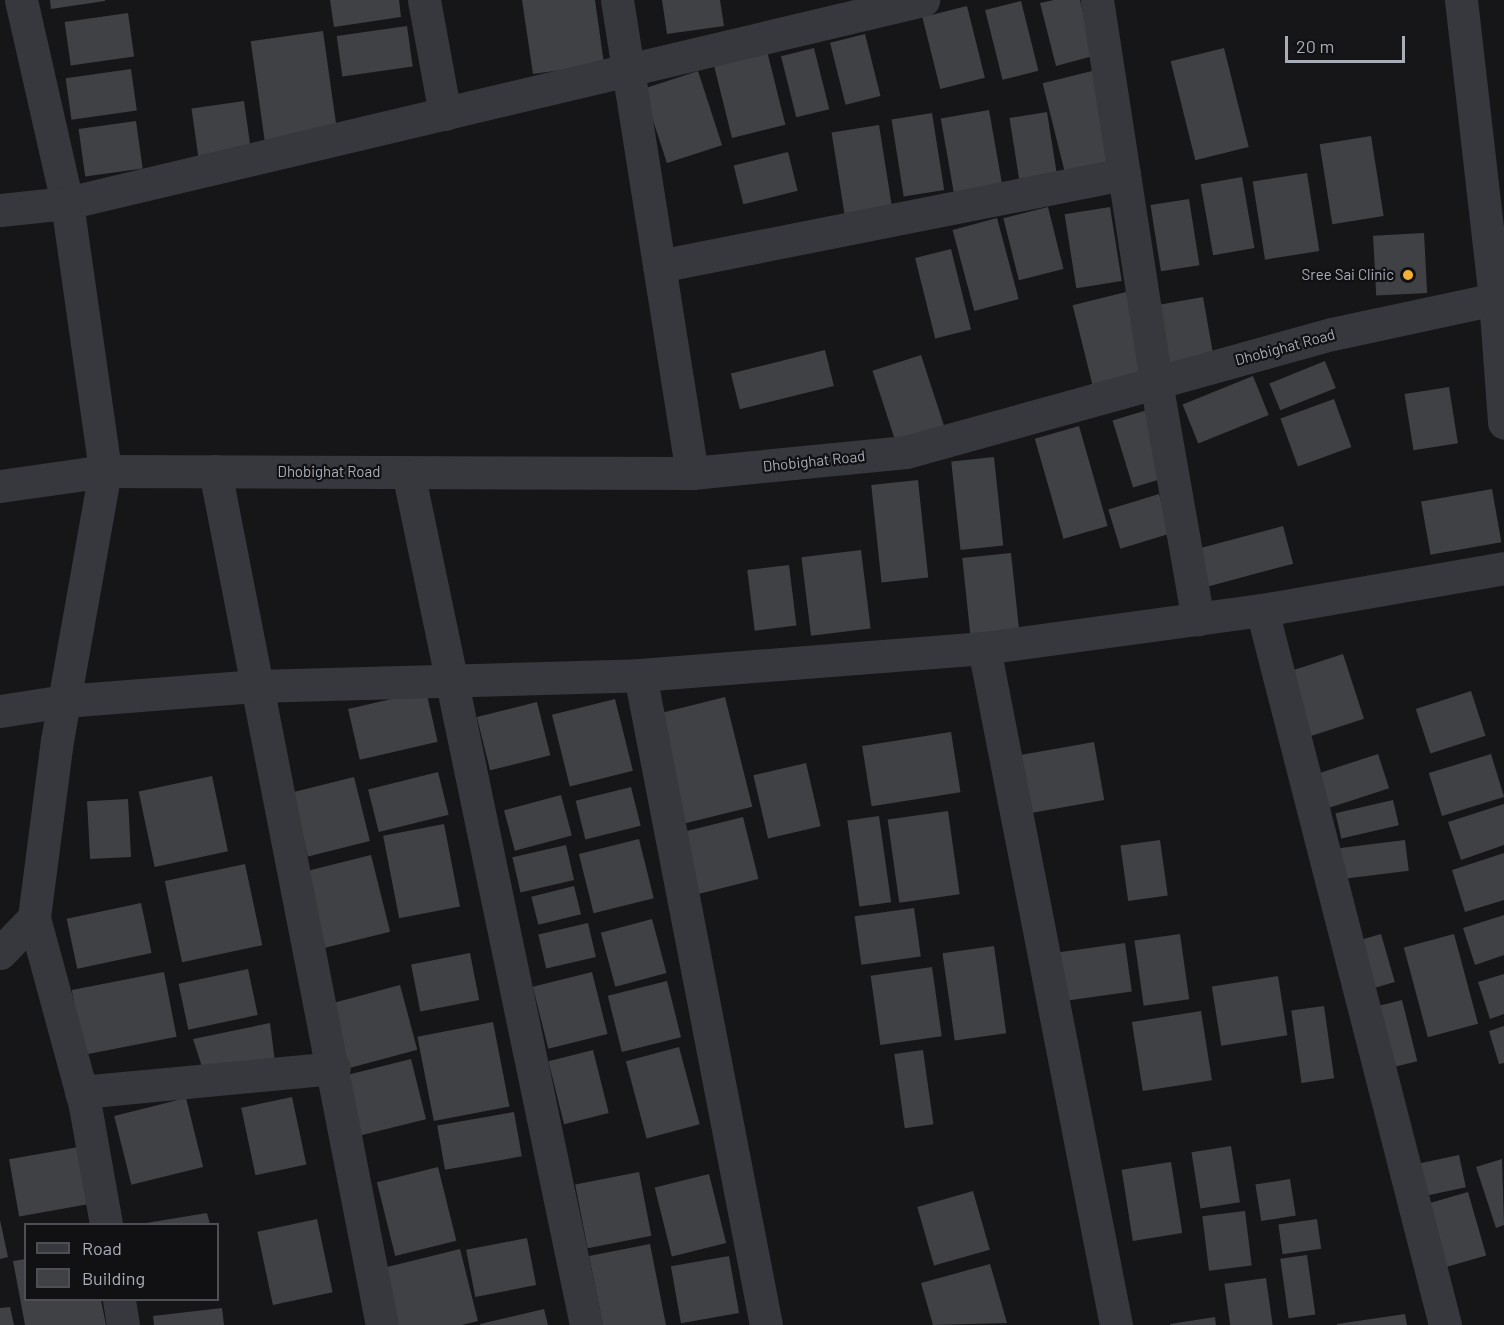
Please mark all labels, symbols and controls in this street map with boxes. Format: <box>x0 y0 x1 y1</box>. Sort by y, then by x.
scale bar <box>1288 24 1408 62</box>
text: 20 m <box>1296 35 1334 57</box>
place label: Sree Sai Clinic <box>1302 266 1394 284</box>
marker: Sree Sai Clinic <box>1399 266 1417 284</box>
street label: Dhobighat Road <box>1233 325 1337 369</box>
street label: Dhobighat Road <box>762 447 866 475</box>
street label: Dhobighat Road <box>278 463 380 481</box>
legend <box>24 1223 219 1301</box>
text: Road <box>82 1237 122 1259</box>
text: Building <box>82 1267 145 1289</box>

